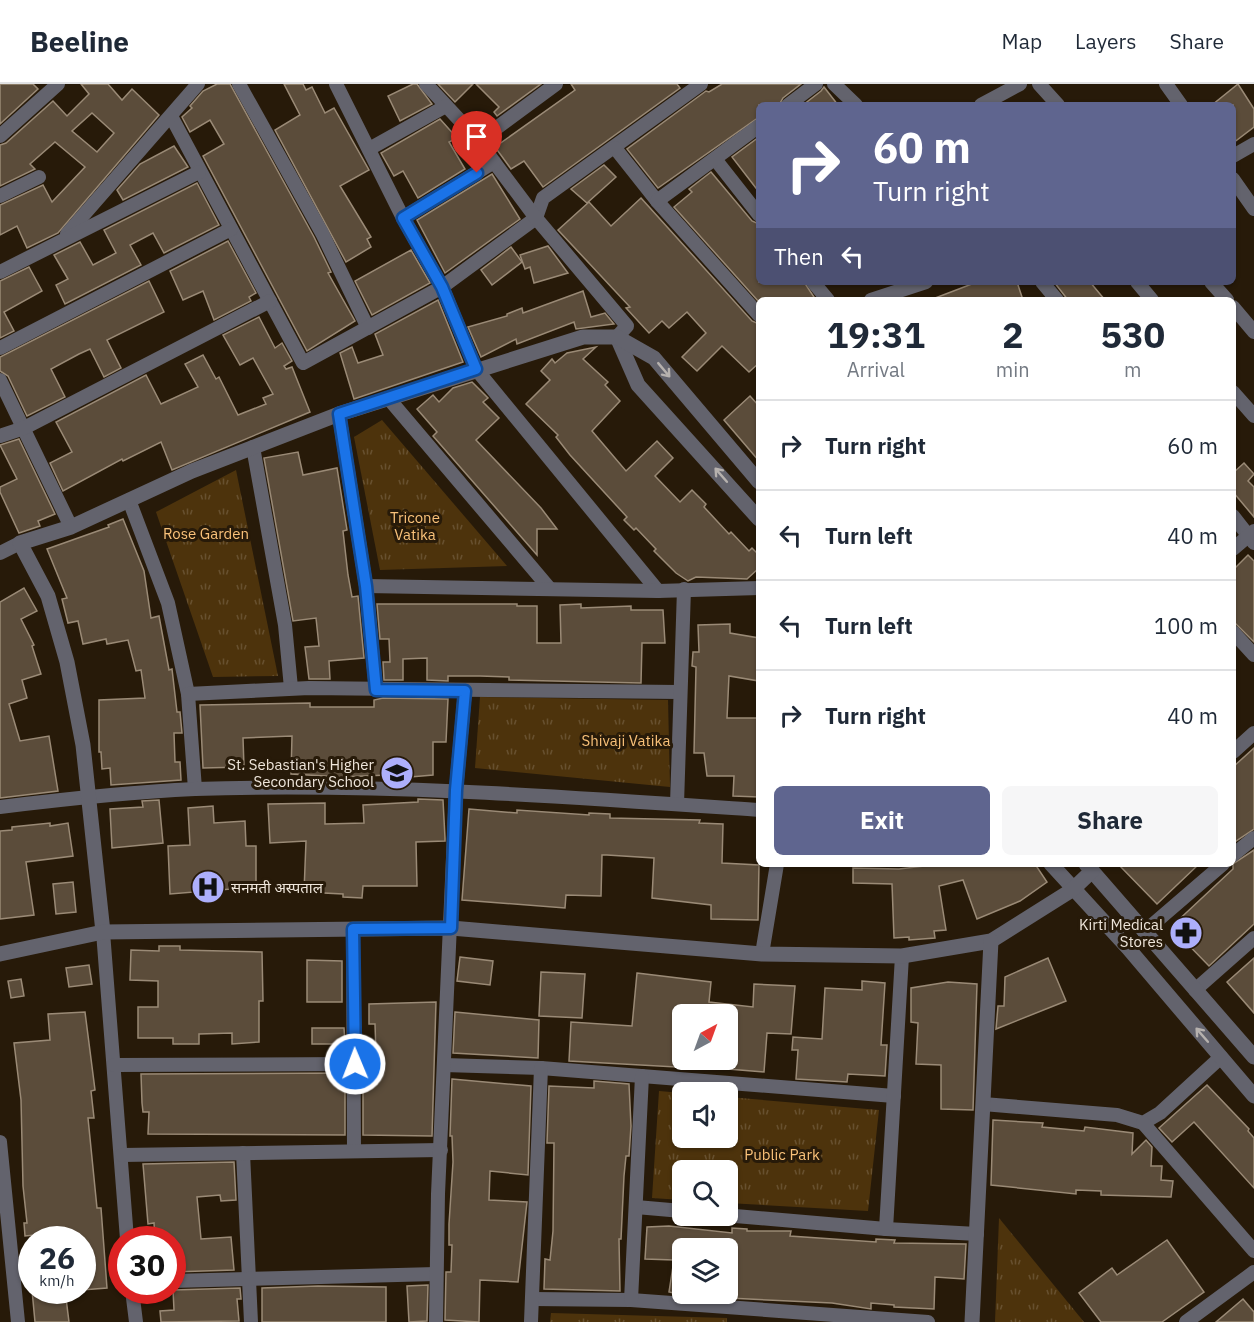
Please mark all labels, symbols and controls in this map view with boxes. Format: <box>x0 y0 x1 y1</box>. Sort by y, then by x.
text: Beeline <box>30 23 129 60</box>
text: Map <box>1002 27 1042 55</box>
text: Layers <box>1075 27 1137 55</box>
text: Share <box>1170 27 1224 55</box>
pin <box>451 111 502 173</box>
icon: arrive <box>460 120 493 153</box>
text: 60 m <box>873 120 971 175</box>
icon: right <box>774 126 852 204</box>
text: Turn right <box>873 173 990 208</box>
icon: left <box>836 240 869 273</box>
text: Then <box>774 242 824 271</box>
text: 19:31 <box>827 311 925 358</box>
text: 2 <box>1002 311 1024 358</box>
text: 530 <box>1100 311 1165 358</box>
text: Arrival <box>847 356 905 383</box>
text: min <box>996 356 1030 383</box>
text: m <box>1124 356 1142 383</box>
one-way arrow <box>657 362 671 377</box>
icon: right <box>774 429 807 462</box>
text: Turn right <box>825 431 926 460</box>
text: 60 m <box>1167 431 1218 460</box>
one-way arrow <box>714 468 728 483</box>
park label: Tricone Vatika <box>390 508 440 544</box>
icon: left <box>774 519 807 552</box>
text: Turn left <box>825 521 913 550</box>
text: 40 m <box>1167 521 1218 550</box>
park label: Rose Garden <box>163 524 249 543</box>
icon: left <box>774 609 807 642</box>
text: Turn left <box>825 611 913 640</box>
text: 100 m <box>1154 611 1218 640</box>
icon: right <box>774 699 807 732</box>
text: Turn right <box>825 701 926 730</box>
text: 40 m <box>1167 701 1218 730</box>
park label: Shivaji Vatika <box>582 731 670 750</box>
place label: St. Sebastian's Higher Secondary School <box>227 755 374 791</box>
school or university icon: St. Sebastian's Higher Secondary School <box>379 755 415 791</box>
button: Exit <box>774 786 990 855</box>
button: Share <box>1002 786 1218 855</box>
hospital icon: सनमती अस्पताल <box>190 869 226 905</box>
place label: सनमती अस्पताल <box>231 878 324 897</box>
place label: Kirti Medical Stores <box>1079 915 1163 951</box>
pharmacy icon: Kirti Medical Stores <box>1168 915 1204 951</box>
north arrow <box>672 1004 738 1070</box>
map controls <box>672 1004 738 1304</box>
one-way arrow <box>1196 1027 1209 1043</box>
position arrow <box>323 1032 387 1096</box>
button: sound <box>672 1082 738 1148</box>
park label: Public Park <box>744 1145 820 1164</box>
button: search <box>672 1160 738 1226</box>
speed limit sign: 30 <box>108 1226 186 1304</box>
text: 26 <box>39 1238 75 1277</box>
button: layers <box>672 1238 738 1304</box>
text: km/h <box>39 1271 75 1290</box>

